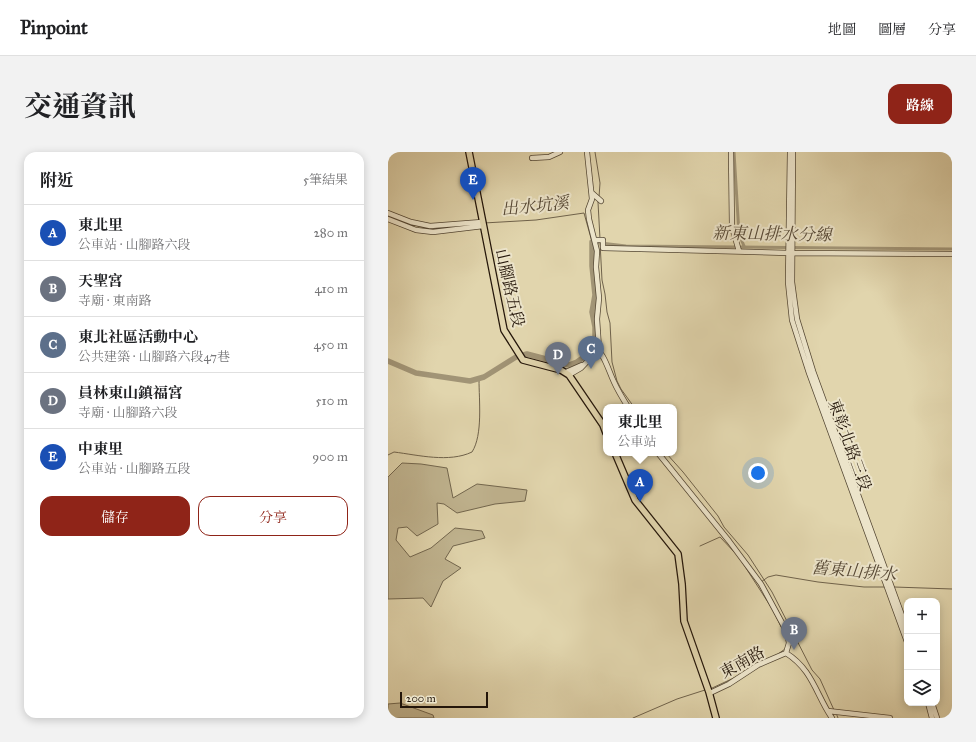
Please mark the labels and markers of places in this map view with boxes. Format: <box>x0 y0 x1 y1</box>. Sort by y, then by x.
pin: E <box>460 167 486 200</box>
pin: C <box>578 336 604 369</box>
pin: D <box>545 342 571 375</box>
pin: A <box>627 469 653 502</box>
pin: B <box>781 617 807 650</box>

